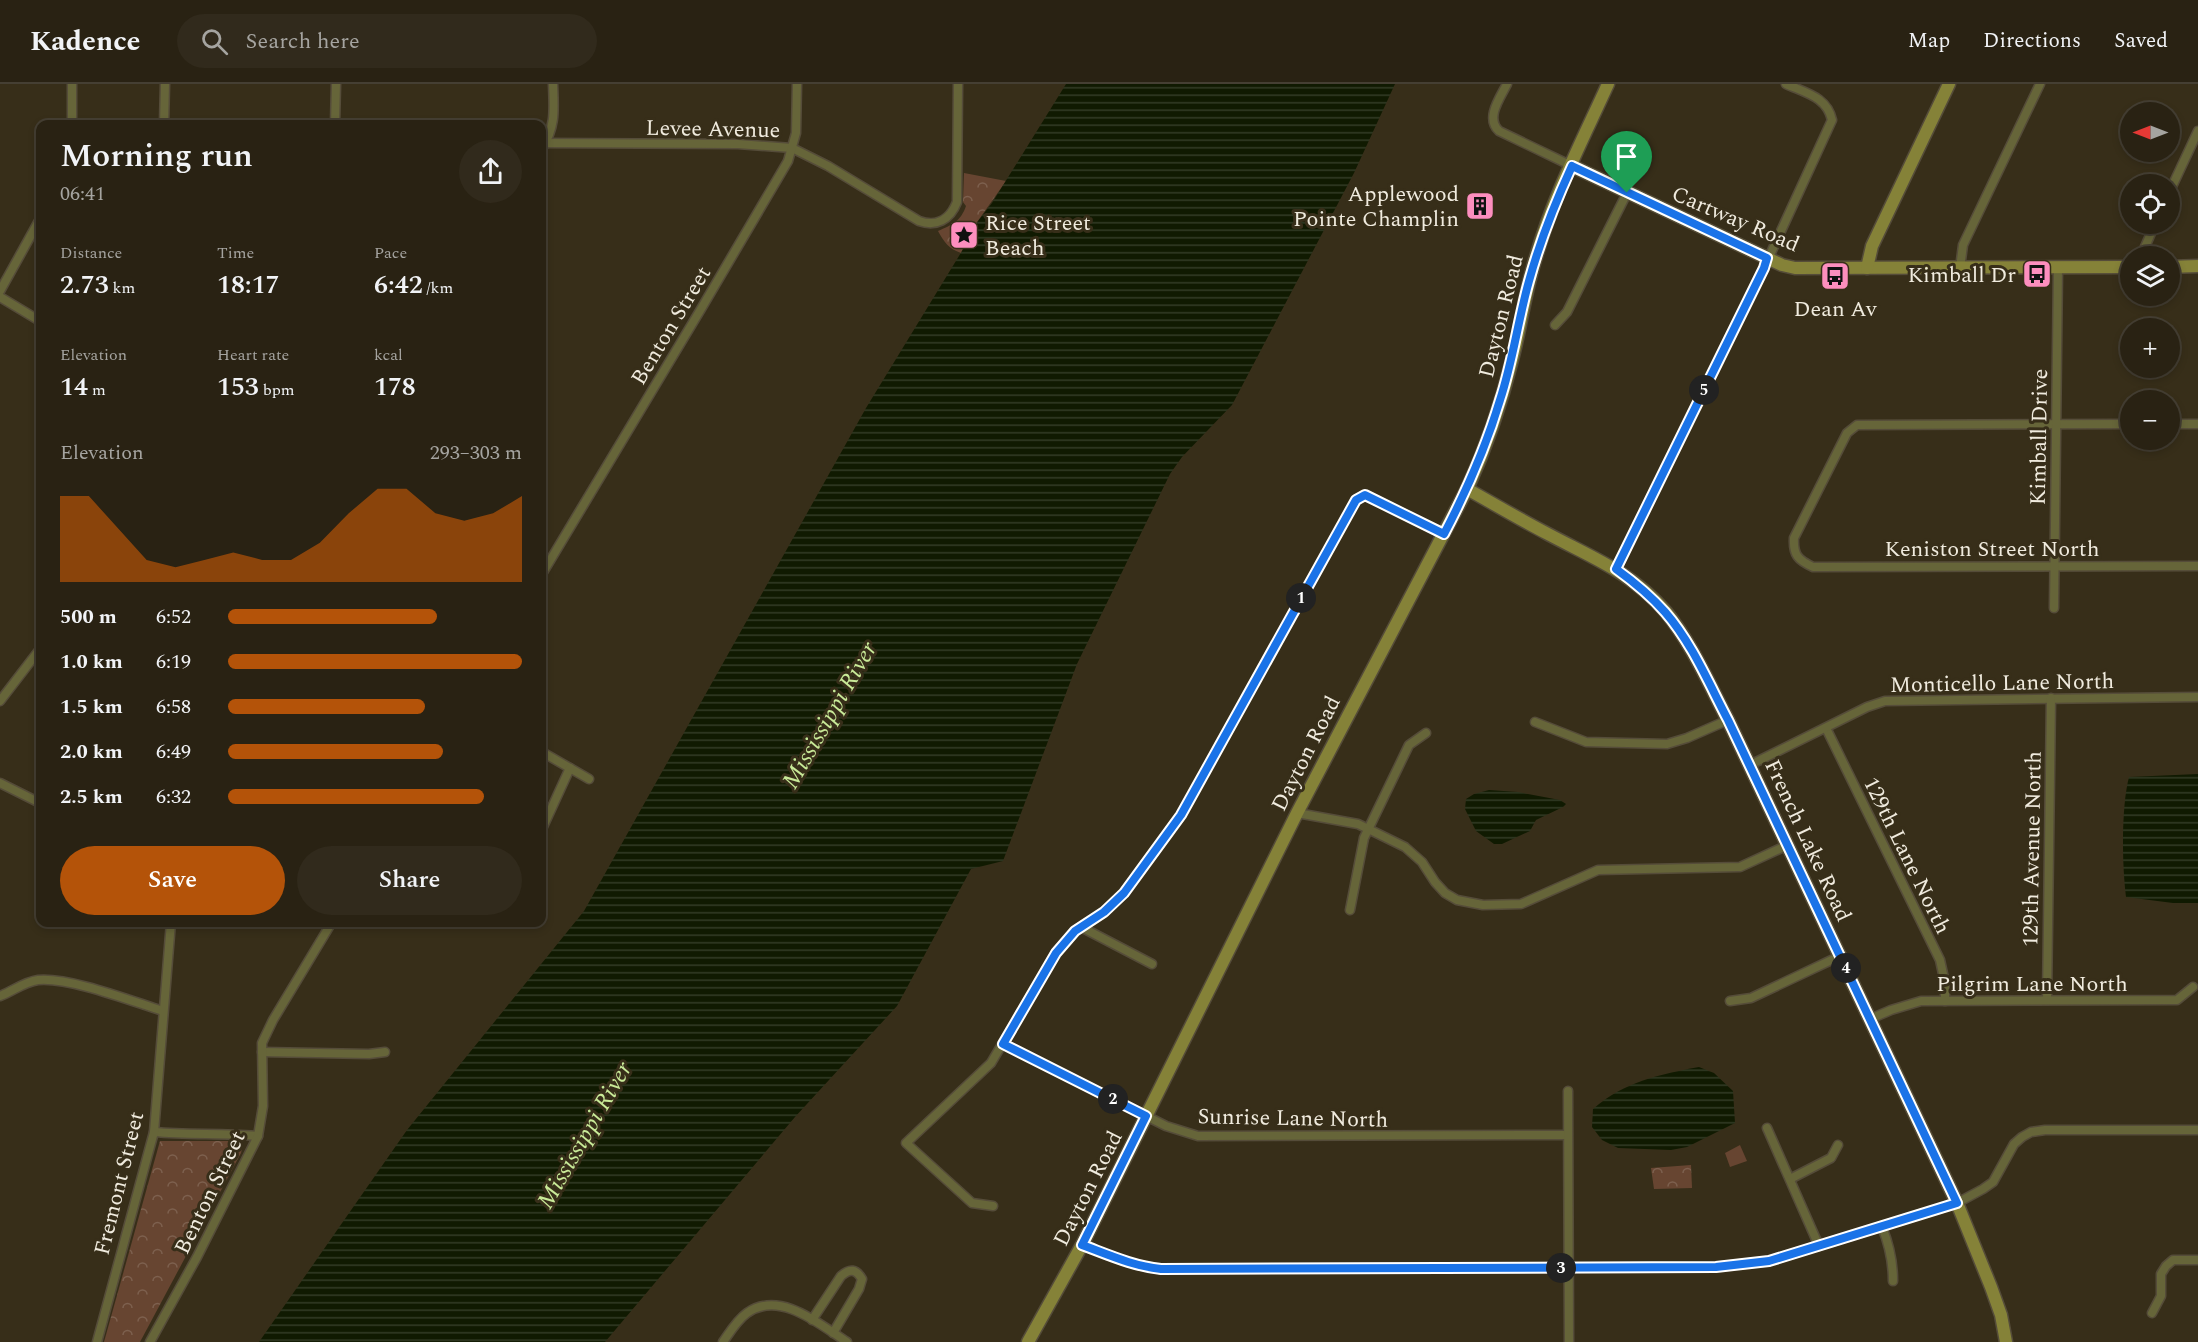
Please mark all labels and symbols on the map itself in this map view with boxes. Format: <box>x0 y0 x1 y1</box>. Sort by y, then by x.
north arrow <box>2120 102 2180 162</box>
street label: Levee Avenue <box>645 112 781 147</box>
pin <box>1601 131 1652 193</box>
place label: Applewood Pointe Champlin <box>1293 178 1459 236</box>
street label: Cartway Road <box>1666 178 1805 261</box>
building icon: Applewood Pointe Champlin <box>1464 190 1496 222</box>
place label: Rice Street Beach <box>985 207 1091 265</box>
place icon: Rice Street Beach <box>948 219 980 251</box>
street label: Dayton Road <box>1470 251 1533 381</box>
bus stop icon: Kimball Dr <box>2021 258 2053 290</box>
place label: Kimball Dr <box>1908 259 2016 292</box>
street label: Benton Street <box>623 260 720 392</box>
bus stop icon: Dean Av <box>1819 260 1851 292</box>
place label: Dean Av <box>1793 293 1878 326</box>
street label: Kimball Drive <box>2022 368 2057 506</box>
pin: 5 <box>1689 375 1719 405</box>
street label: Keniston Street North <box>1885 533 2099 566</box>
pin: 1 <box>1286 583 1316 613</box>
water label: Mississippi River <box>773 635 887 796</box>
street label: Monticello Lane North <box>1890 665 2114 702</box>
street label: Dayton Road <box>1263 690 1350 817</box>
street label: 129th Avenue North <box>2014 751 2051 947</box>
street label: French Lake Road <box>1755 754 1860 927</box>
street label: 129th Lane North <box>1854 771 1959 940</box>
pin: 4 <box>1831 953 1861 983</box>
street label: Pilgrim Lane North <box>1936 968 2128 1001</box>
water label: Mississippi River <box>528 1055 642 1216</box>
pin: 2 <box>1098 1084 1128 1114</box>
street label: Sunrise Lane North <box>1197 1100 1388 1137</box>
street label: Fremont Street <box>86 1108 153 1259</box>
street label: Benton Street <box>166 1125 255 1260</box>
street label: Dayton Road <box>1045 1125 1132 1252</box>
pin: 3 <box>1546 1253 1576 1283</box>

